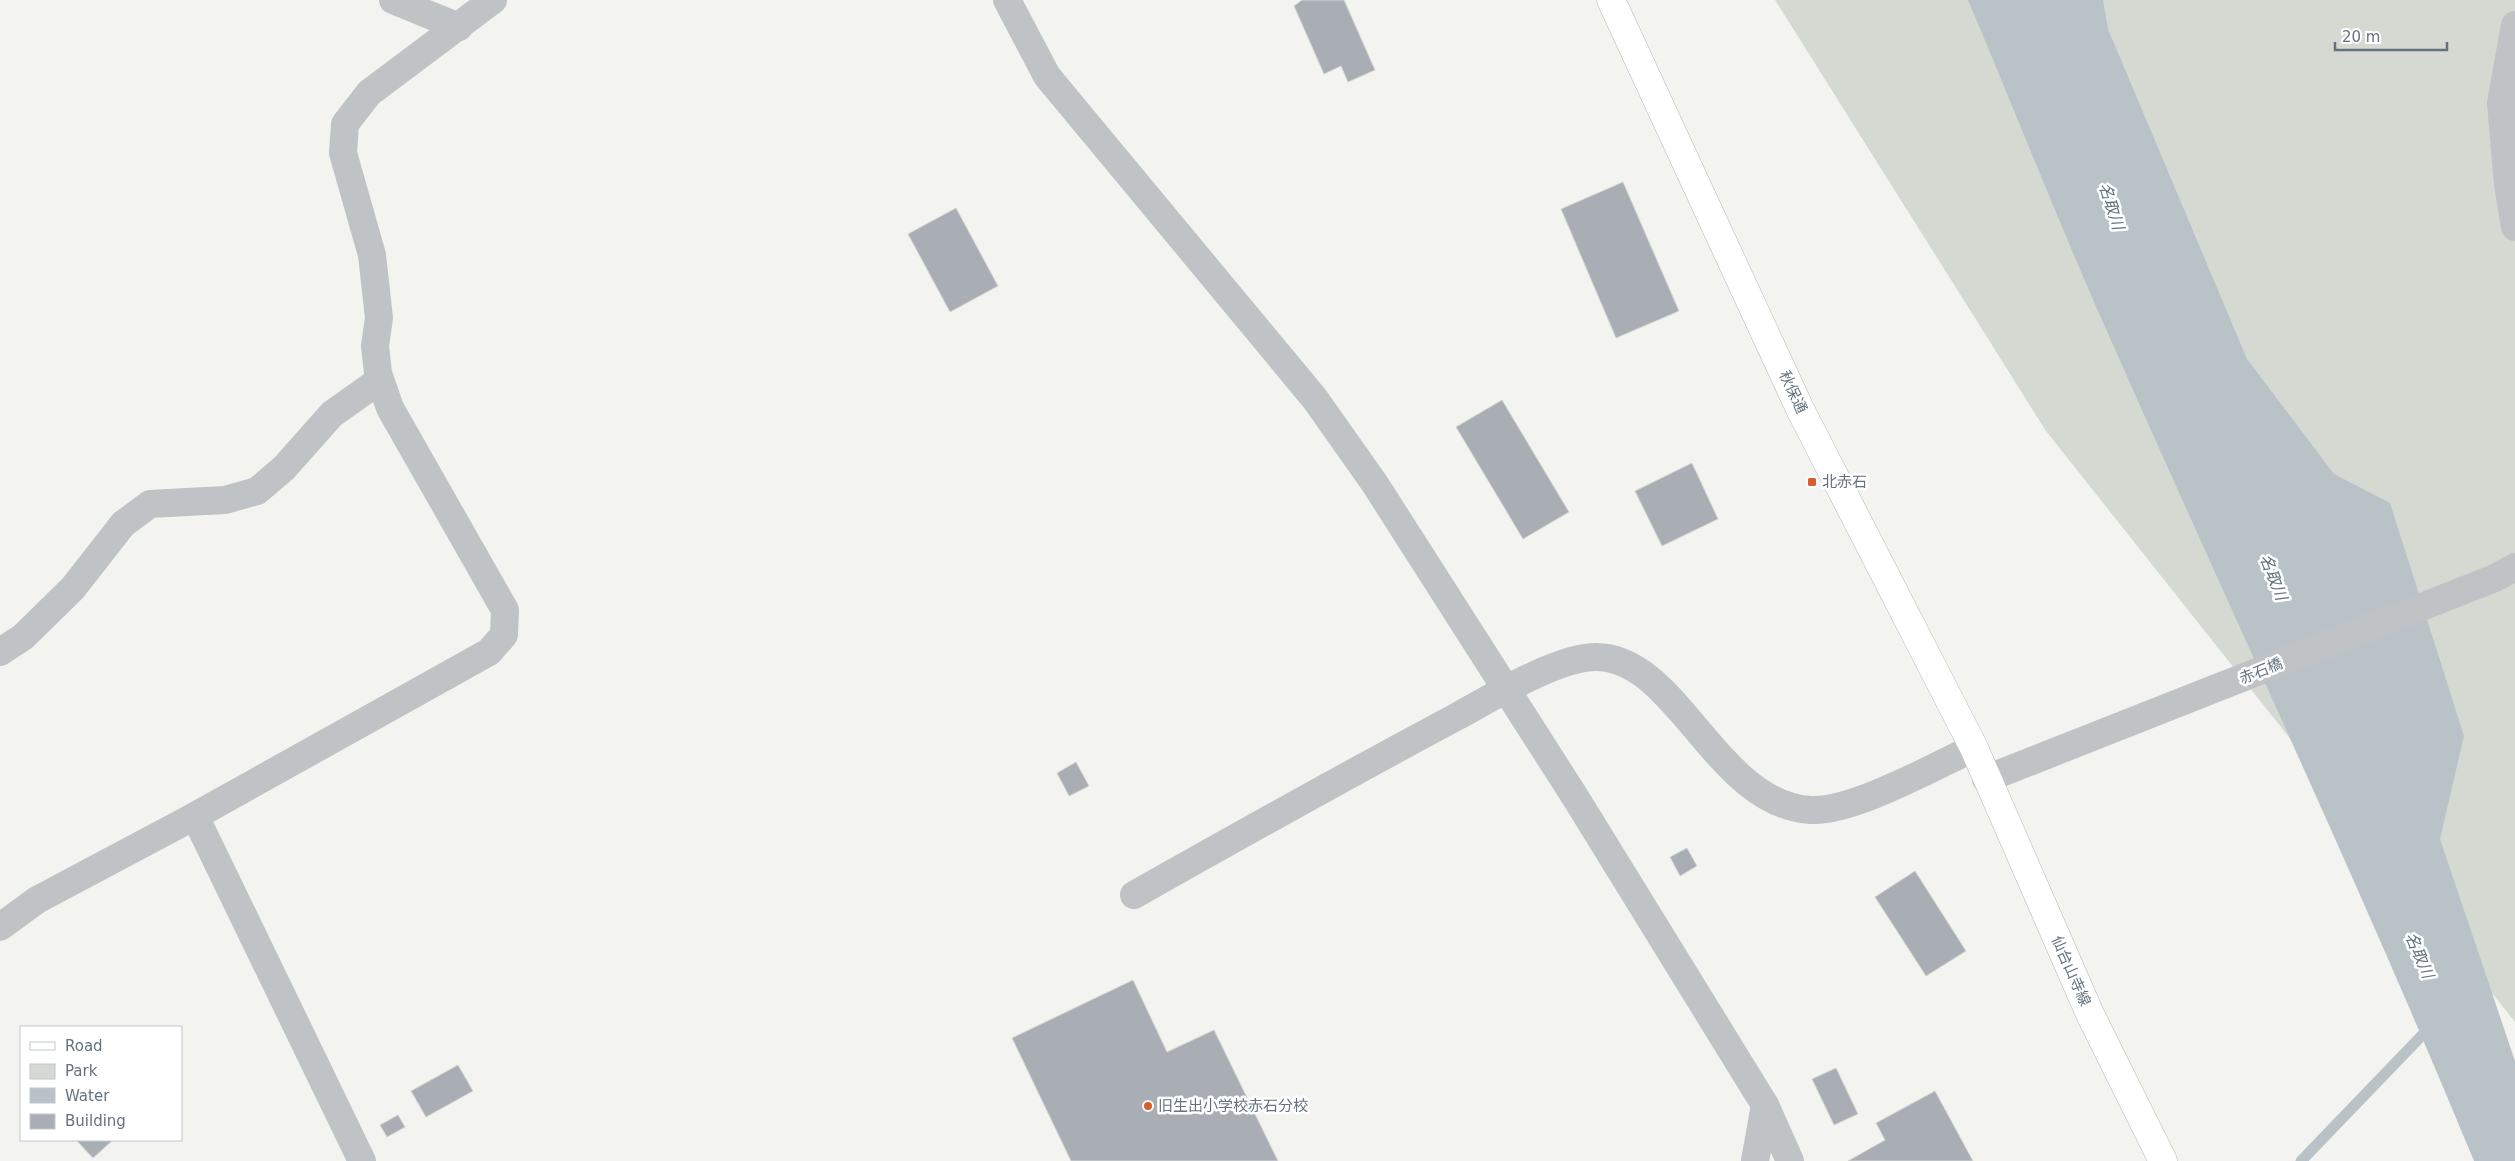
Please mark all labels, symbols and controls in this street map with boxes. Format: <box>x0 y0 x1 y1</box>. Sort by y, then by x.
scale bar <box>2335 20 2448 52</box>
text: 20 m <box>2342 28 2380 46</box>
water label: 名取川 <box>2095 180 2129 234</box>
street label: 秋保通 <box>1775 368 1811 416</box>
place label: 北赤石 <box>1822 473 1867 491</box>
marker: 北赤石 <box>1806 476 1818 488</box>
water label: 名取川 <box>2256 551 2292 605</box>
street label: 赤石橋 <box>2237 654 2285 688</box>
water label: 名取川 <box>2401 929 2438 983</box>
street label: 仙台山寺線 <box>2048 933 2094 1009</box>
legend <box>20 1026 182 1141</box>
text: Road <box>65 1037 103 1055</box>
text: Park <box>65 1062 98 1080</box>
text: Water <box>65 1087 110 1105</box>
place label: 旧生出小学校赤石分校 <box>1158 1097 1308 1115</box>
marker: 旧生出小学校赤石分校 <box>1142 1100 1154 1112</box>
text: Building <box>65 1112 126 1130</box>

